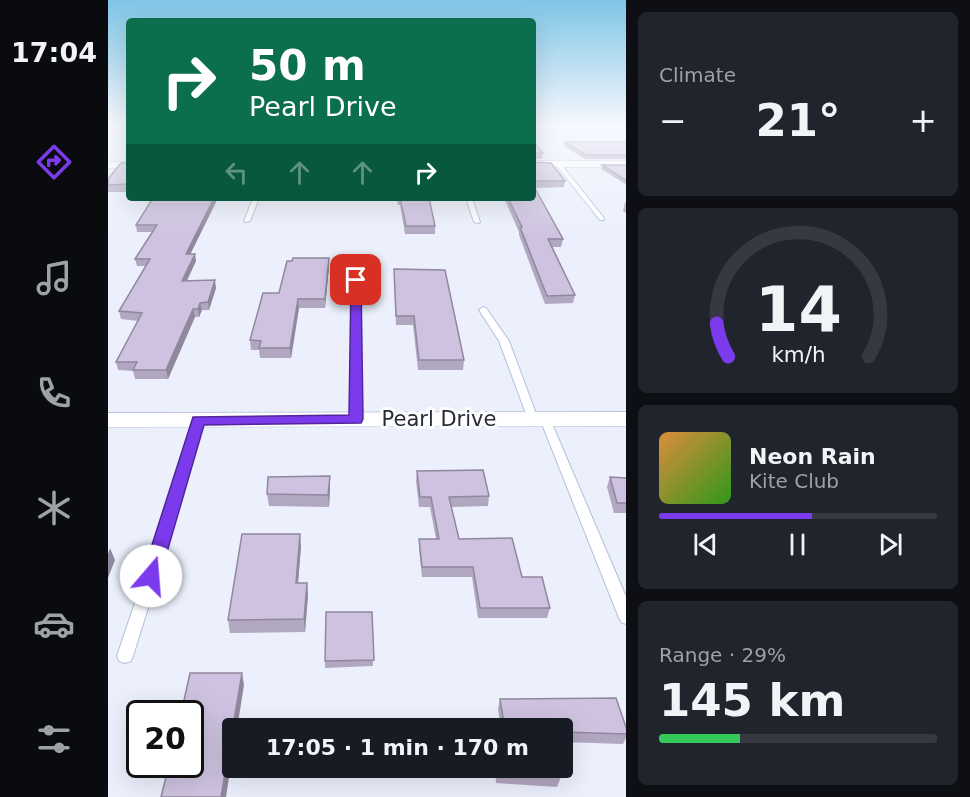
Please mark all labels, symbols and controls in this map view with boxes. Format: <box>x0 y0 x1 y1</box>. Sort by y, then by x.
text: 17:04 <box>11 37 97 68</box>
text: 50 m <box>249 41 366 90</box>
icon: right <box>150 42 228 120</box>
text: Climate <box>659 63 736 87</box>
text: Pearl Drive <box>249 91 397 122</box>
text: 21° <box>755 94 841 147</box>
text: − <box>659 101 687 140</box>
text: + <box>909 101 937 140</box>
icon: directions <box>33 141 75 183</box>
icon: left <box>220 156 253 189</box>
icon: ahead <box>283 156 316 189</box>
icon: ahead <box>346 156 379 189</box>
icon: right <box>409 156 442 189</box>
pin <box>330 254 381 305</box>
icon: music <box>33 257 75 299</box>
icon: arrive <box>339 263 372 296</box>
text: 14 <box>755 274 841 347</box>
text: km/h <box>771 343 825 368</box>
icon: phone <box>33 372 75 414</box>
street label: Pearl Drive <box>382 407 496 431</box>
text: Neon Rain <box>749 444 876 469</box>
text: Kite Club <box>749 469 839 493</box>
icon: climate <box>33 487 75 529</box>
icon: previous <box>689 528 722 561</box>
icon: pause <box>781 528 814 561</box>
icon: next <box>874 528 907 561</box>
position arrow <box>119 544 183 608</box>
icon: car <box>33 603 75 645</box>
text: Range · 29% <box>659 643 786 667</box>
text: 145 km <box>659 674 845 727</box>
speed limit sign: 20 <box>126 700 204 778</box>
icon: filters <box>33 718 75 760</box>
text: 17:05 · 1 min · 170 m <box>266 735 529 760</box>

